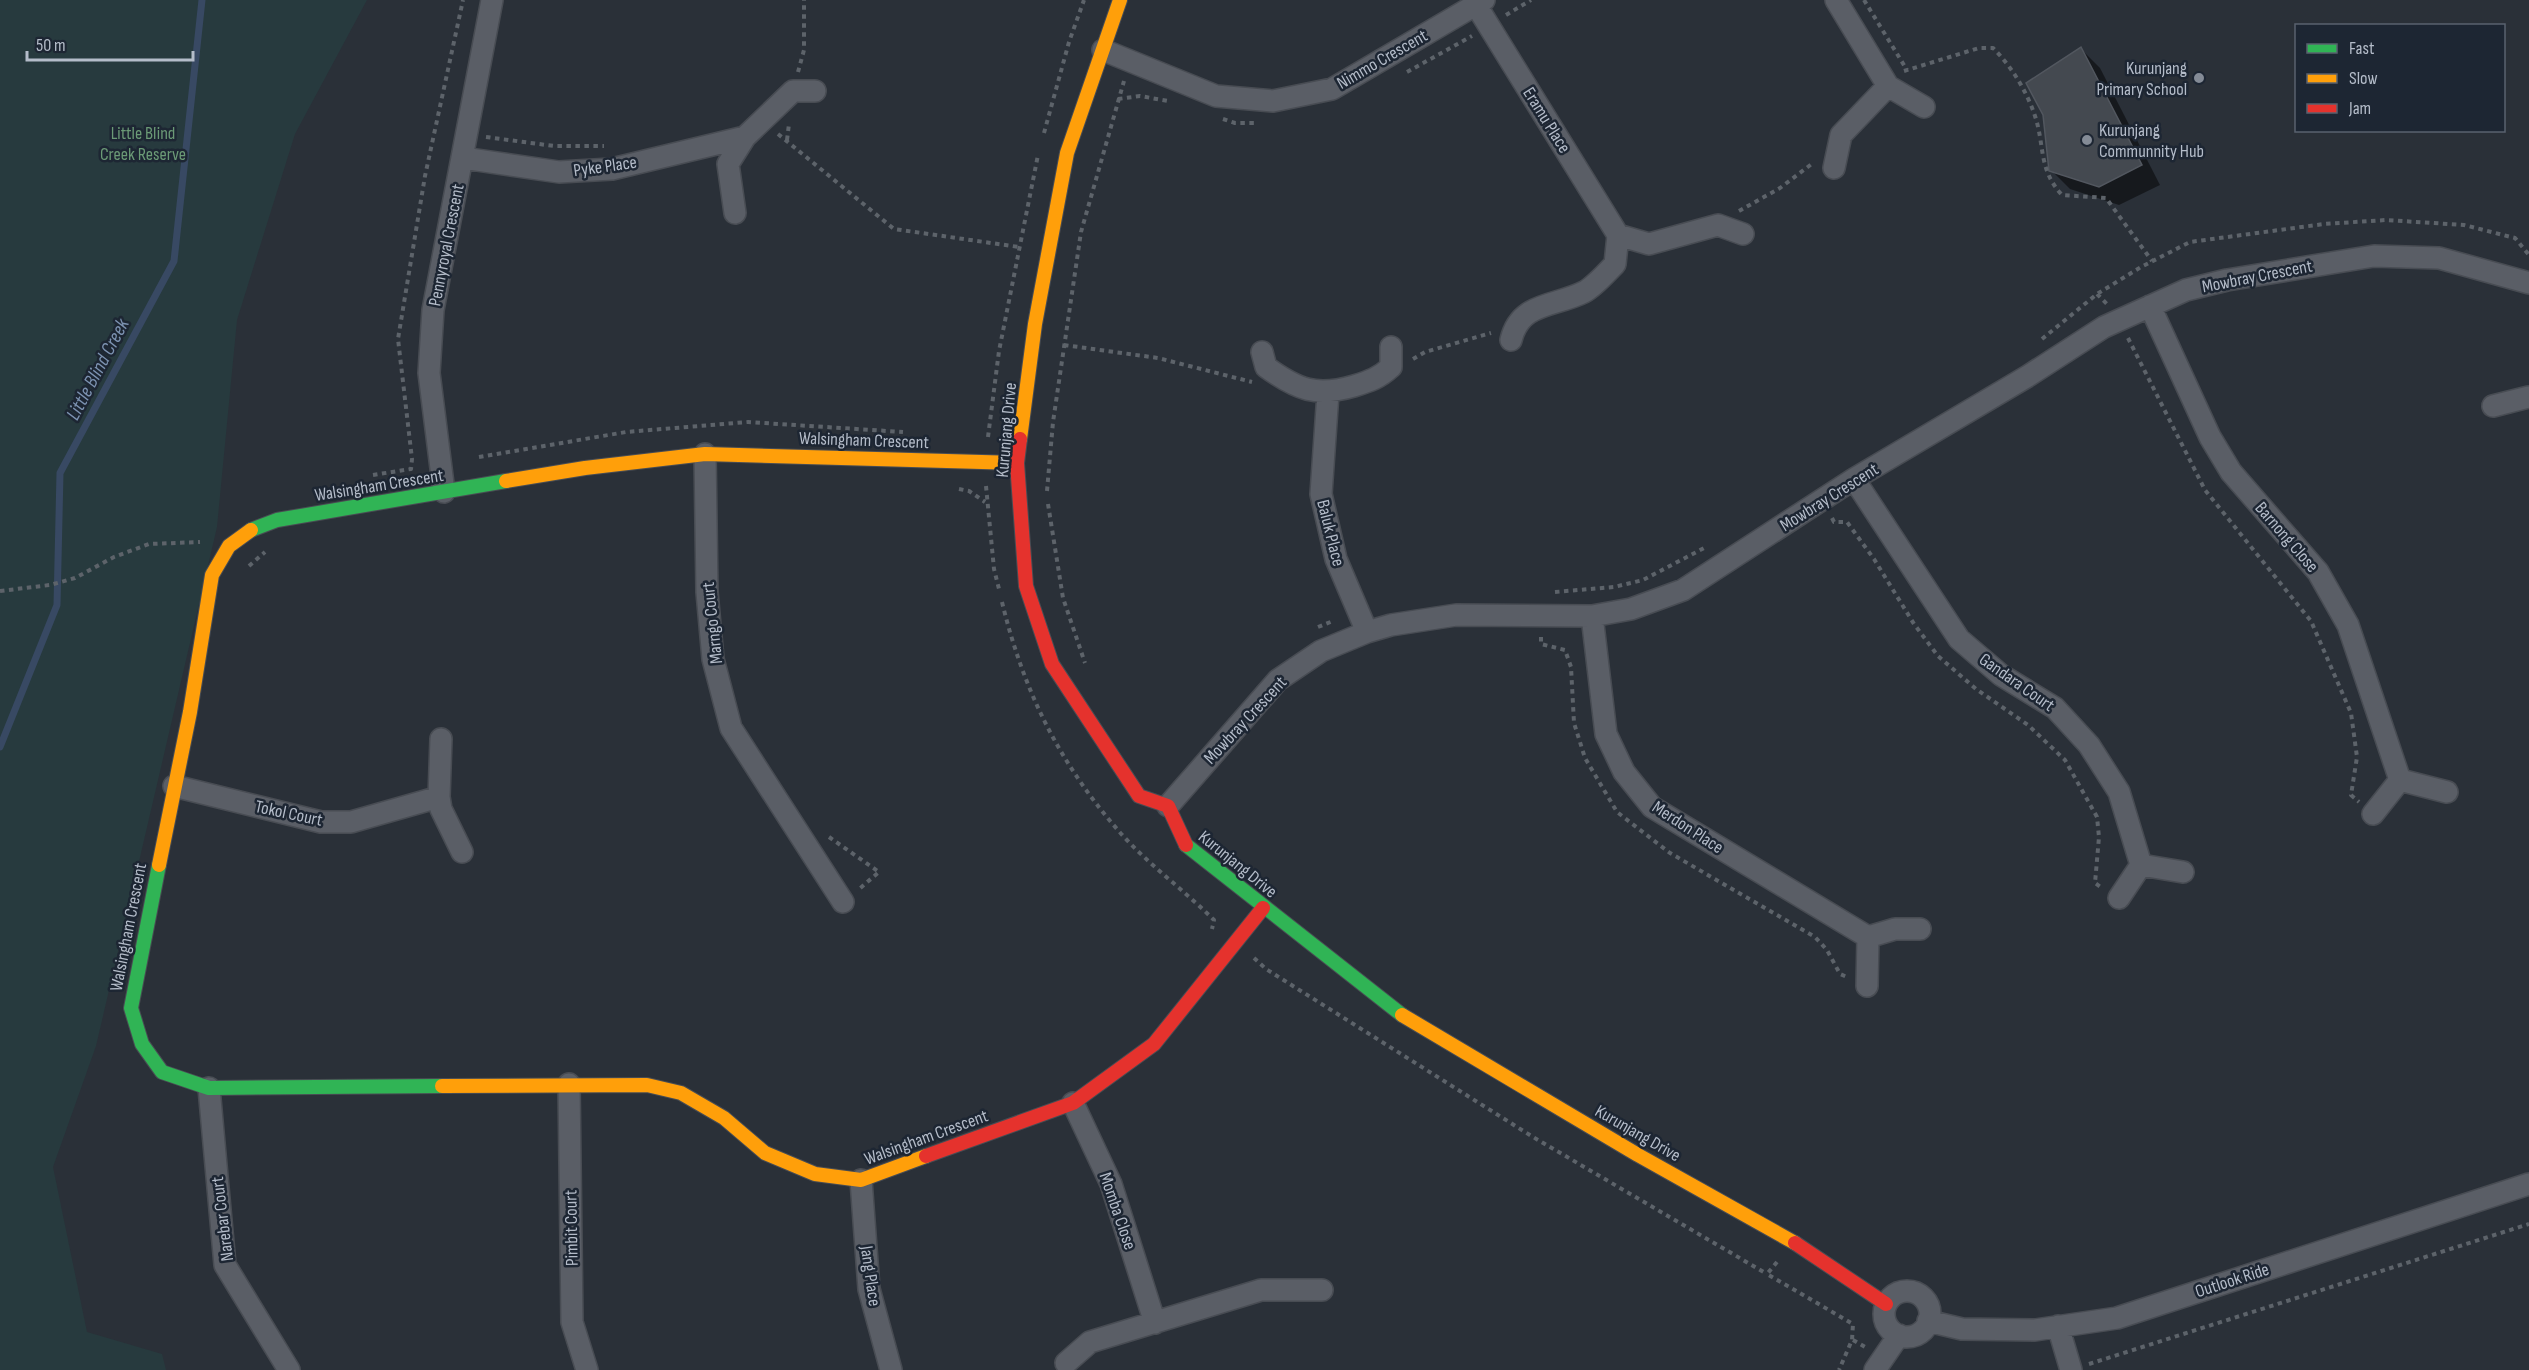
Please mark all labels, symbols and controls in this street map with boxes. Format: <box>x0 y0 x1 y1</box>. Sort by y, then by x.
scale bar <box>27 24 194 62</box>
legend <box>2295 24 2505 132</box>
street label: Nimmo Crescent <box>1333 25 1432 94</box>
text: 50 m <box>36 35 66 56</box>
text: Fast <box>2349 38 2375 59</box>
place label: Kurunjang Primary School <box>2096 58 2187 100</box>
text: Slow <box>2349 68 2378 89</box>
marker: Kurunjang Primary School <box>2192 71 2206 85</box>
street label: Eramu Place <box>1518 84 1575 157</box>
text: Jam <box>2348 98 2371 119</box>
place label: Kurunjang Communnity Hub <box>2099 120 2204 162</box>
park label: Little Blind Creek Reserve <box>100 123 186 165</box>
marker: Kurunjang Communnity Hub <box>2080 133 2094 147</box>
street label: Pyke Place <box>572 152 638 181</box>
street label: Pennyroyal Crescent <box>424 182 469 308</box>
street label: Mowbray Crescent <box>2200 255 2315 297</box>
water label: Little Blind Creek <box>61 314 135 424</box>
street label: Kurunjang Drive <box>992 382 1021 478</box>
street label: Walsingham Crescent <box>799 428 930 453</box>
street label: Mowbray Crescent <box>1776 459 1883 536</box>
street label: Walsingham Crescent <box>313 465 446 506</box>
street label: Baluk Place <box>1312 498 1349 569</box>
street label: Barnong Close <box>2250 498 2323 577</box>
street label: Marngo Court <box>698 580 727 665</box>
street label: Gandara Court <box>1975 649 2059 716</box>
street label: Mowbray Crescent <box>1199 672 1292 768</box>
street label: Tokol Court <box>253 796 325 831</box>
street label: Merdon Place <box>1648 797 1727 858</box>
street label: Kurunjang Drive <box>1194 826 1281 902</box>
street label: Walsingham Crescent <box>106 861 151 993</box>
street label: Kurunjang Drive <box>1591 1101 1684 1166</box>
street label: Walsingham Crescent <box>861 1105 991 1170</box>
street label: Momba Close <box>1095 1170 1141 1253</box>
street label: Narebar Court <box>207 1175 238 1262</box>
street label: Pimbit Court <box>560 1189 583 1266</box>
street label: Jang Place <box>856 1244 885 1308</box>
street label: Outlook Ride <box>2193 1259 2272 1302</box>

